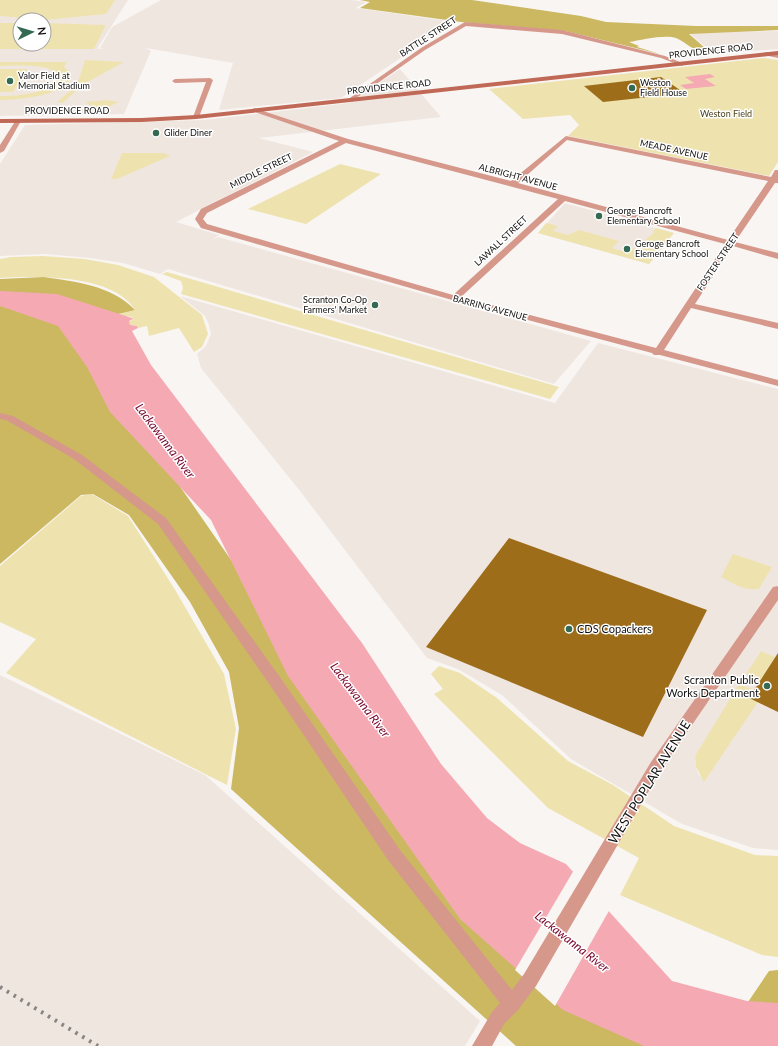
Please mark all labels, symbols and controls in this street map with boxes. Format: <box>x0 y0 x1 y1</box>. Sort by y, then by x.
north arrow <box>12 12 52 52</box>
street label: BATTLE STREET <box>397 14 459 59</box>
text: N <box>36 26 49 36</box>
street label: PROVIDENCE ROAD <box>668 41 754 60</box>
place label: Valor Field at Memorial Stadium <box>18 70 90 91</box>
marker: Valor Field at Memorial Stadium <box>5 76 15 86</box>
street label: PROVIDENCE ROAD <box>346 77 432 96</box>
place label: Weston Field House <box>640 77 687 98</box>
marker: Weston Field House <box>627 83 637 93</box>
street label: PROVIDENCE ROAD <box>25 105 109 116</box>
park label: Weston Field <box>700 108 752 119</box>
place label: Glider Diner <box>164 127 213 138</box>
marker: Glider Diner <box>151 128 161 138</box>
street label: MEADE AVENUE <box>639 137 709 162</box>
street label: MIDDLE STREET <box>228 150 294 190</box>
street label: ALBRIGHT AVENUE <box>478 161 559 192</box>
place label: George Bancroft Elementary School <box>607 205 680 226</box>
marker: George Bancroft Elementary School <box>594 211 604 221</box>
street label: LAWALL STREET <box>472 213 530 268</box>
street label: FOSTER STREET <box>694 230 741 293</box>
place label: Geroge Bancroft Elementary School <box>635 238 708 259</box>
marker: Geroge Bancroft Elementary School <box>622 244 632 254</box>
street label: BARRING AVENUE <box>452 292 529 323</box>
place label: Scranton Co-Op Farmers' Market <box>303 294 368 315</box>
marker: Scranton Co-Op Farmers' Market <box>370 300 380 310</box>
water label: Lackawanna River <box>132 400 199 482</box>
place label: CDS Copackers <box>577 622 652 635</box>
marker: CDS Copackers <box>564 624 574 634</box>
water label: Lackawanna River <box>327 659 394 741</box>
place label: Scranton Public Works Department <box>666 673 759 699</box>
marker: Scranton Public Works Department <box>762 681 772 691</box>
street label: WEST POPLAR AVENUE <box>604 717 694 847</box>
water label: Lackawanna River <box>532 908 613 976</box>

